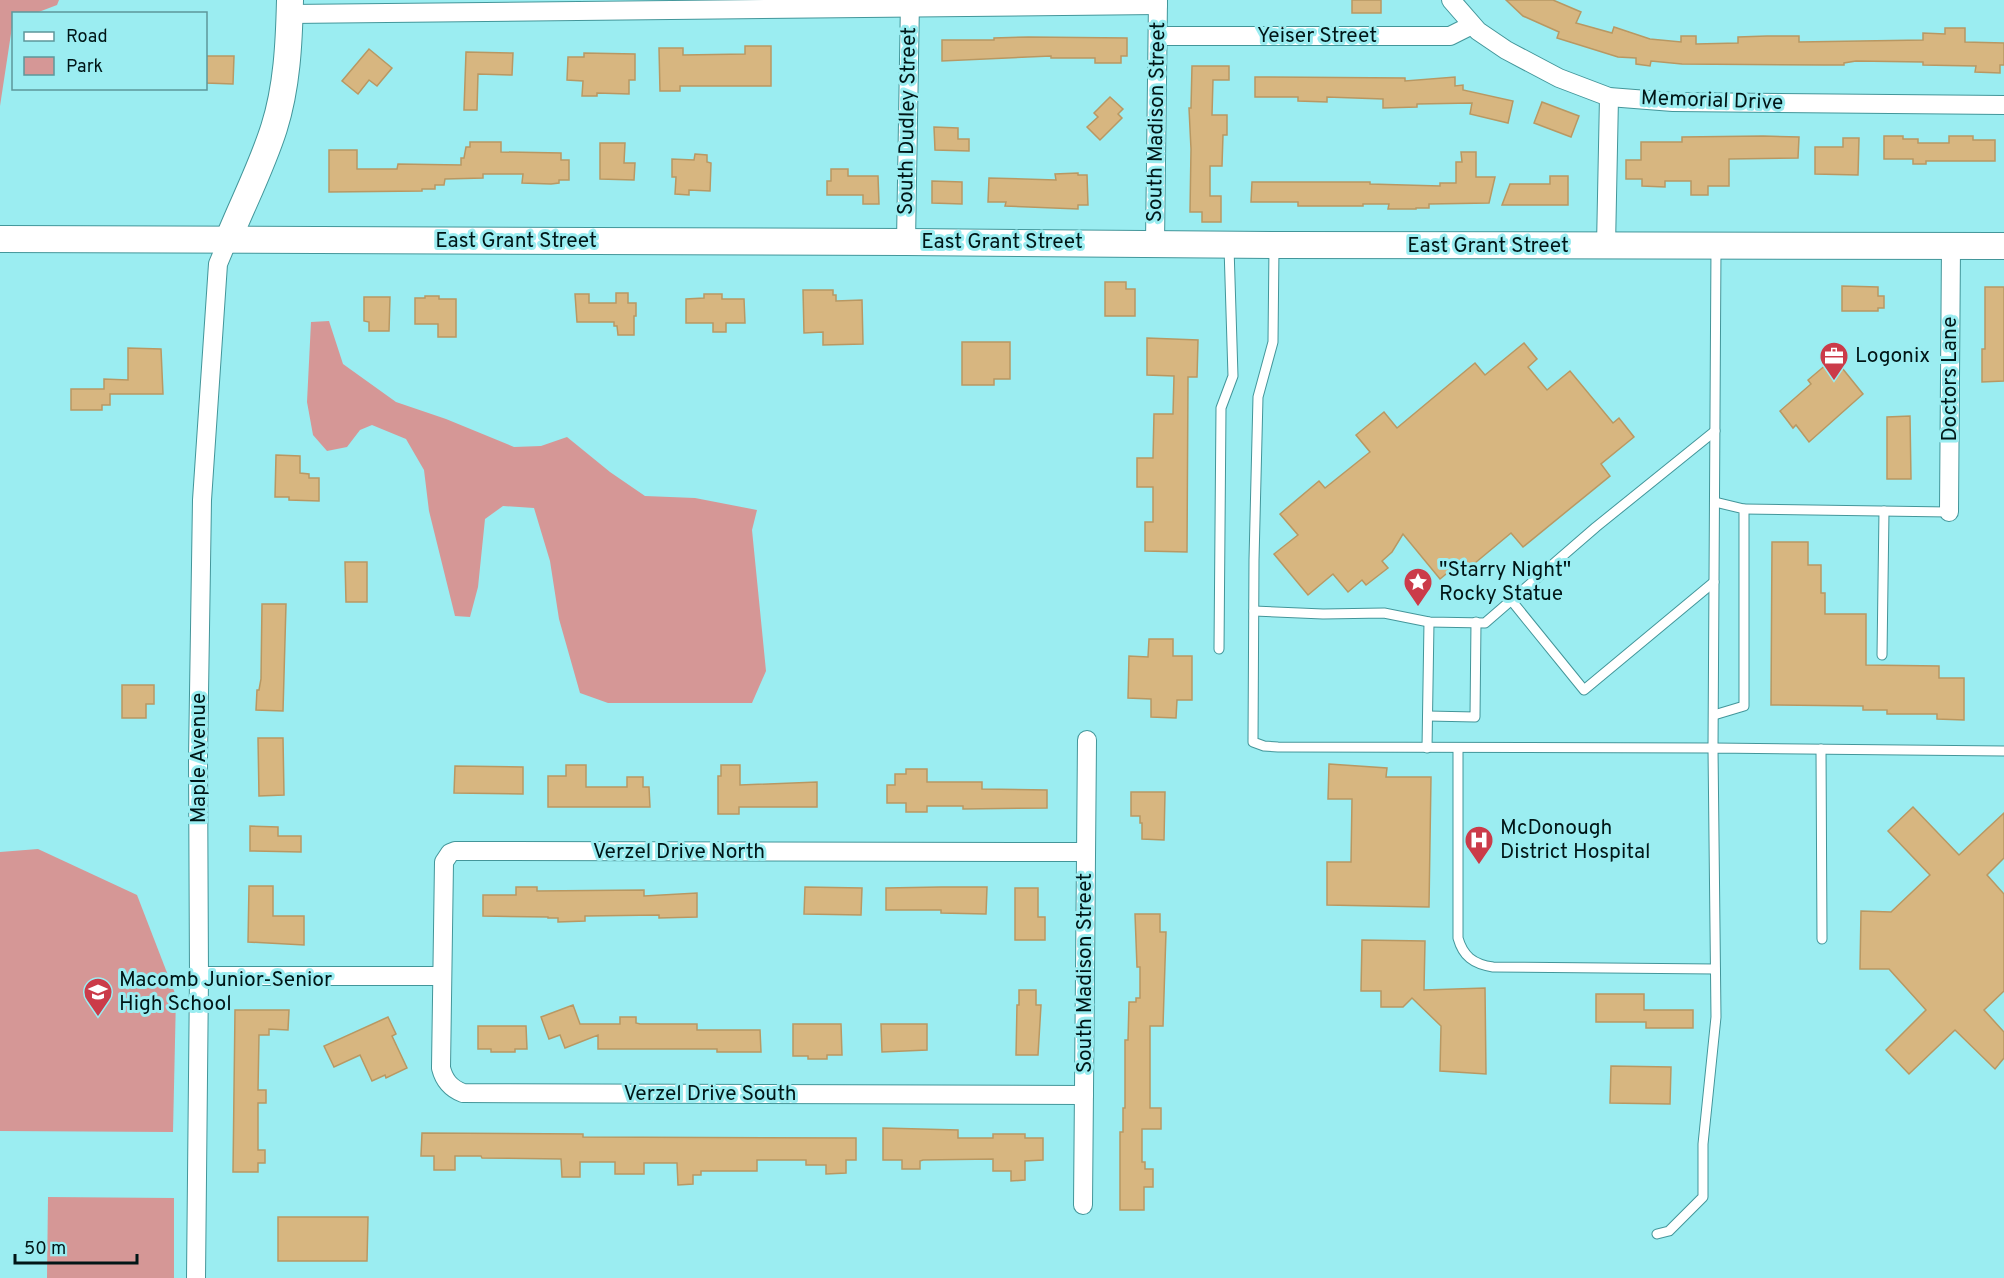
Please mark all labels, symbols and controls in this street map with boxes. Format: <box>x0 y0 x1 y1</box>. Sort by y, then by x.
legend <box>12 12 207 90</box>
street label: South Madison Street <box>1142 21 1172 223</box>
street label: Yeiser Street <box>1257 23 1377 50</box>
text: Road <box>66 26 108 49</box>
street label: South Dudley Street <box>893 27 923 215</box>
text: Park <box>66 56 103 79</box>
street label: Memorial Drive <box>1640 85 1784 117</box>
street label: East Grant Street <box>435 228 597 255</box>
street label: East Grant Street <box>921 229 1083 256</box>
street label: East Grant Street <box>1407 233 1569 260</box>
street label: Doctors Lane <box>1937 316 1964 442</box>
office icon: Logonix <box>1818 340 1850 382</box>
place label: Logonix <box>1855 343 1930 370</box>
place label: "Starry Night" Rocky Statue <box>1439 557 1571 608</box>
place icon: "Starry Night" Rocky Statue <box>1402 566 1434 608</box>
street label: Maple Avenue <box>186 693 213 823</box>
place label: McDonough District Hospital <box>1500 815 1651 866</box>
hospital icon: McDonough District Hospital <box>1463 824 1495 866</box>
street label: Verzel Drive North <box>593 839 765 866</box>
street label: South Madison Street <box>1072 873 1099 1073</box>
place label: Macomb Junior-Senior High School <box>119 967 332 1018</box>
school or university icon: Macomb Junior-Senior High School <box>82 976 114 1018</box>
street label: Verzel Drive South <box>623 1081 797 1108</box>
scale bar <box>15 1227 136 1265</box>
text: 50 m <box>24 1238 66 1261</box>

